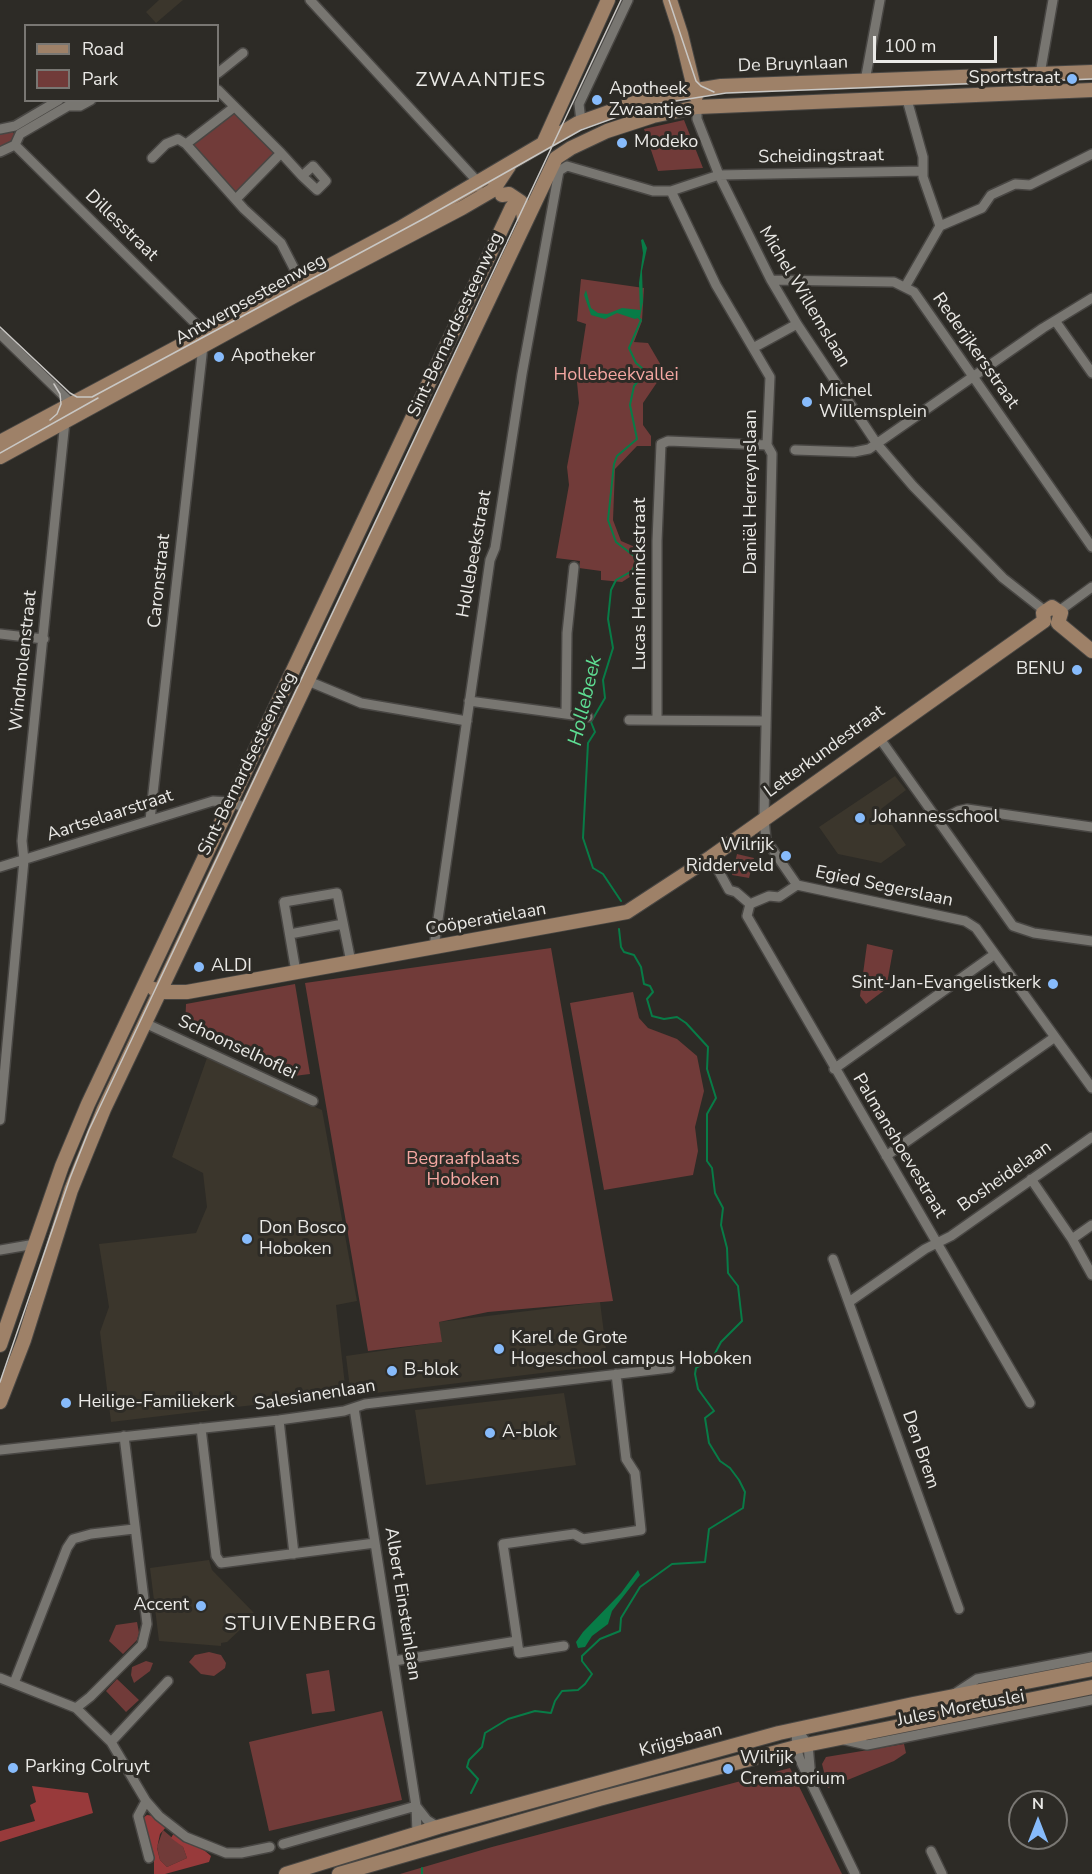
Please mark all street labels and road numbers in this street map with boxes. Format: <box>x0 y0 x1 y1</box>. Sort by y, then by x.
street label: De Bruynlaan <box>737 52 849 78</box>
street label: Scheidingstraat <box>758 145 884 169</box>
street label: Dillesstraat <box>80 186 162 266</box>
street label: Michel Willemslaan <box>753 223 855 371</box>
street label: Sint-Bernardsesteenweg <box>404 229 508 421</box>
street label: Antwerpsesteenweg <box>172 250 330 350</box>
street label: Rederijkersstraat <box>927 289 1023 413</box>
street label: Daniël Herreynslaan <box>741 409 763 575</box>
street label: Hollebeekstraat <box>453 489 497 619</box>
street label: Lucas Henninckstraat <box>630 498 652 670</box>
street label: Caronstraat <box>144 533 176 629</box>
street label: Windmolenstraat <box>6 589 42 733</box>
street label: Sint-Bernardsesteenweg <box>194 669 302 859</box>
street label: Letterkundestraat <box>761 701 889 803</box>
street label: Aartselaarstraat <box>44 785 176 847</box>
street label: Egied Segerslaan <box>813 862 955 912</box>
street label: Coöperatielaan <box>424 899 548 941</box>
street label: Schoonselhoflei <box>174 1011 300 1085</box>
street label: Palmanshoevestraat <box>847 1070 951 1222</box>
street label: Bosheidelaan <box>954 1137 1056 1217</box>
street label: Salesianenlaan <box>253 1376 377 1416</box>
street label: Den Brem <box>897 1408 943 1492</box>
street label: Albert Einsteinlaan <box>379 1526 425 1682</box>
street label: Jules Moretuslei <box>895 1686 1027 1732</box>
street label: Krijgsbaan <box>637 1720 725 1762</box>

